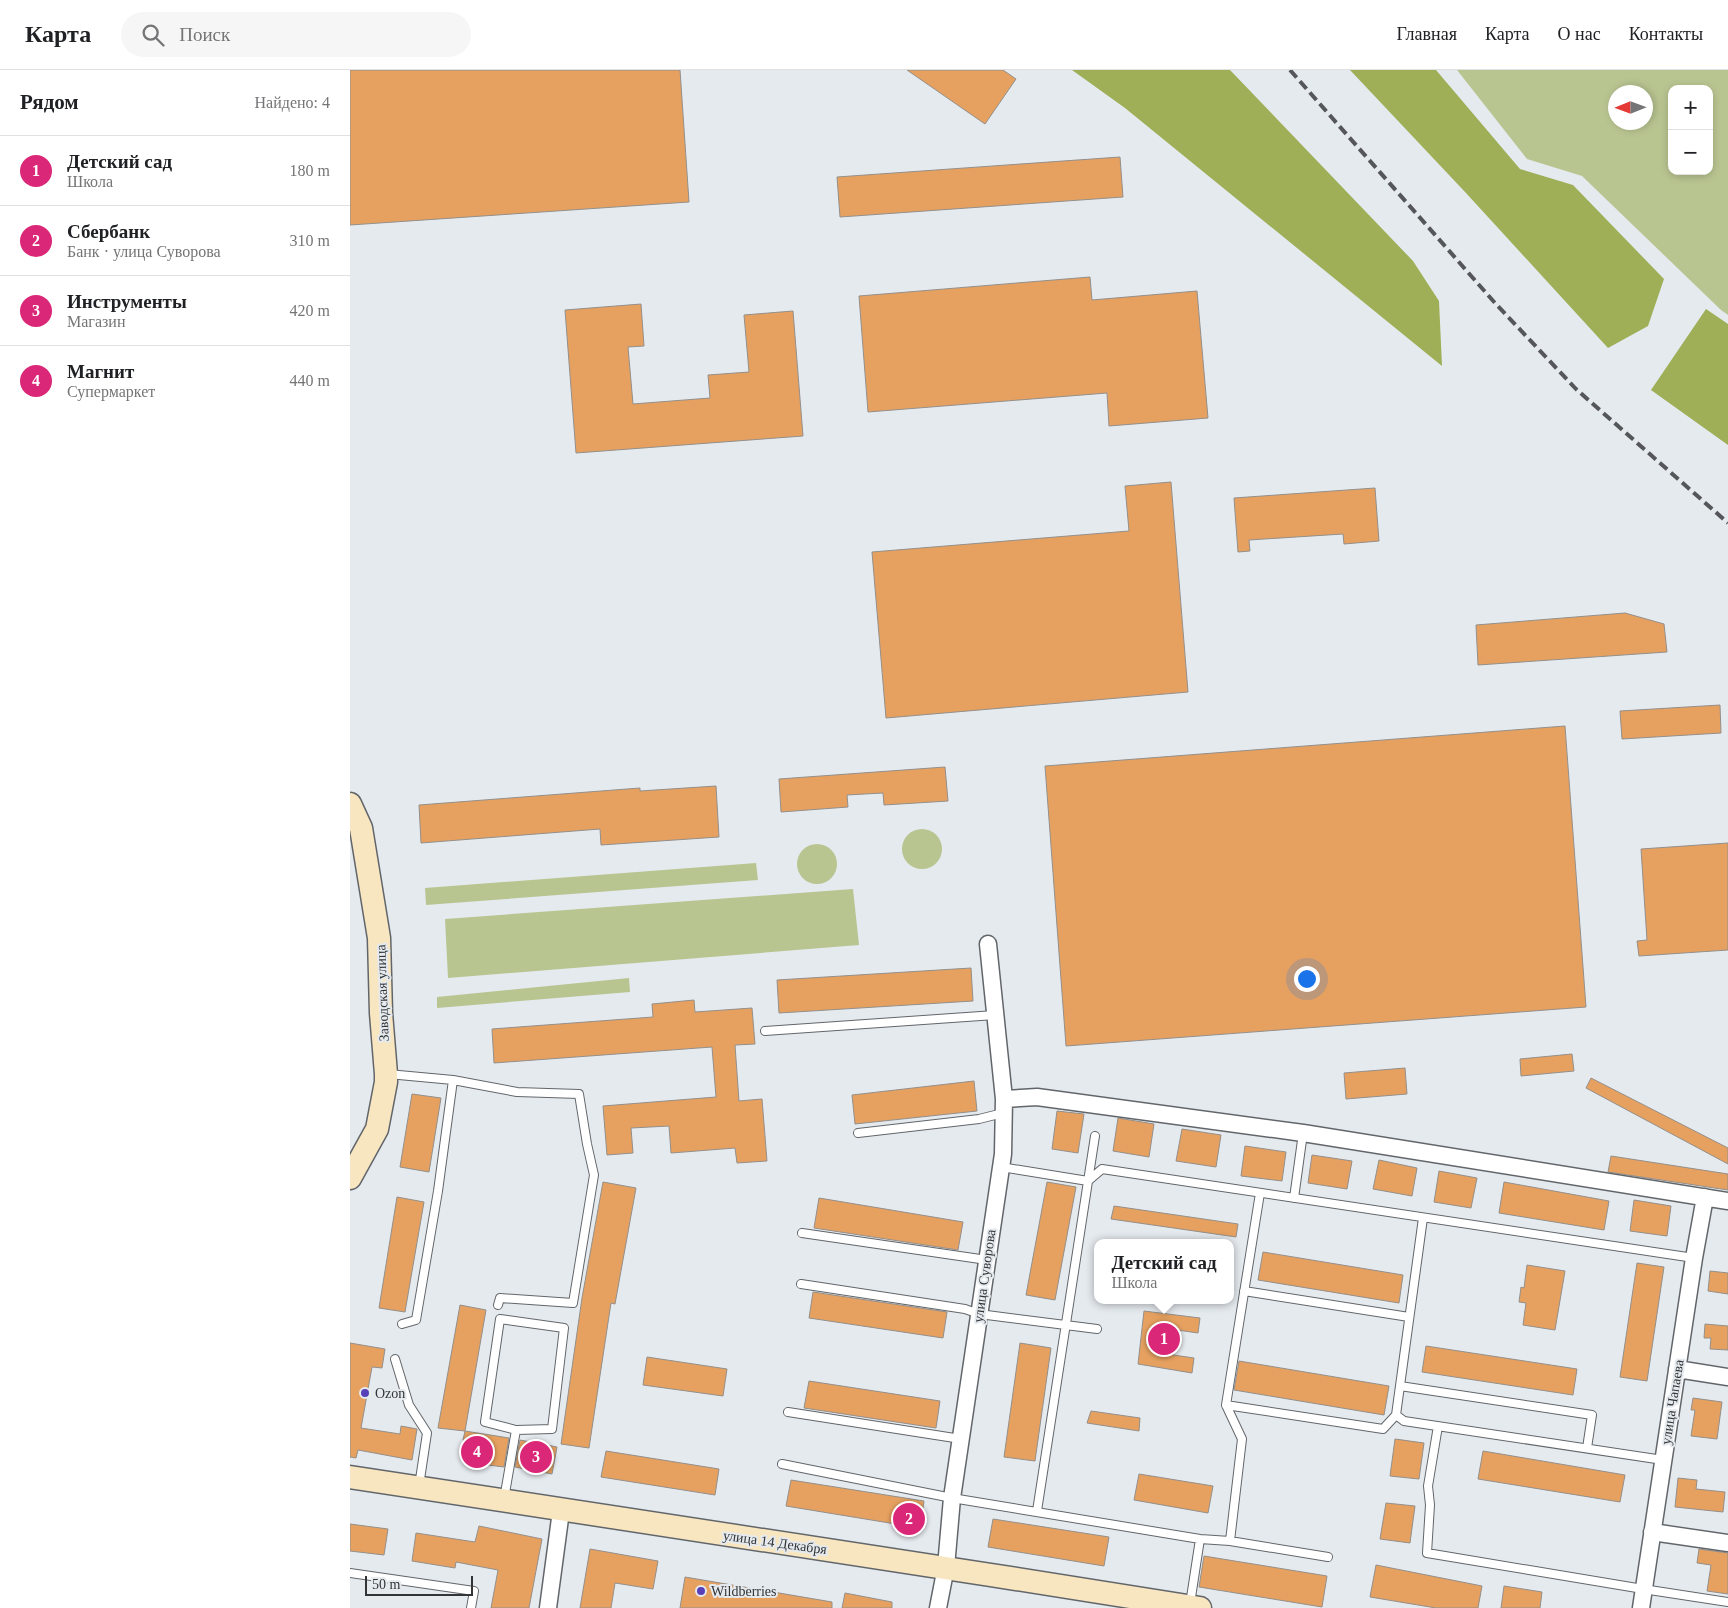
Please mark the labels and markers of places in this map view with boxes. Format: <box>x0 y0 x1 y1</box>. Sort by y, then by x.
pin: 1 <box>1148 1320 1180 1358</box>
place label: Ozon <box>375 1386 405 1401</box>
marker: Ozon <box>359 1387 371 1399</box>
pin: 4 <box>461 1433 493 1471</box>
pin: 3 <box>520 1438 552 1476</box>
pin: 2 <box>893 1500 925 1538</box>
place label: Wildberries <box>711 1584 777 1599</box>
marker: Wildberries <box>695 1585 707 1597</box>

